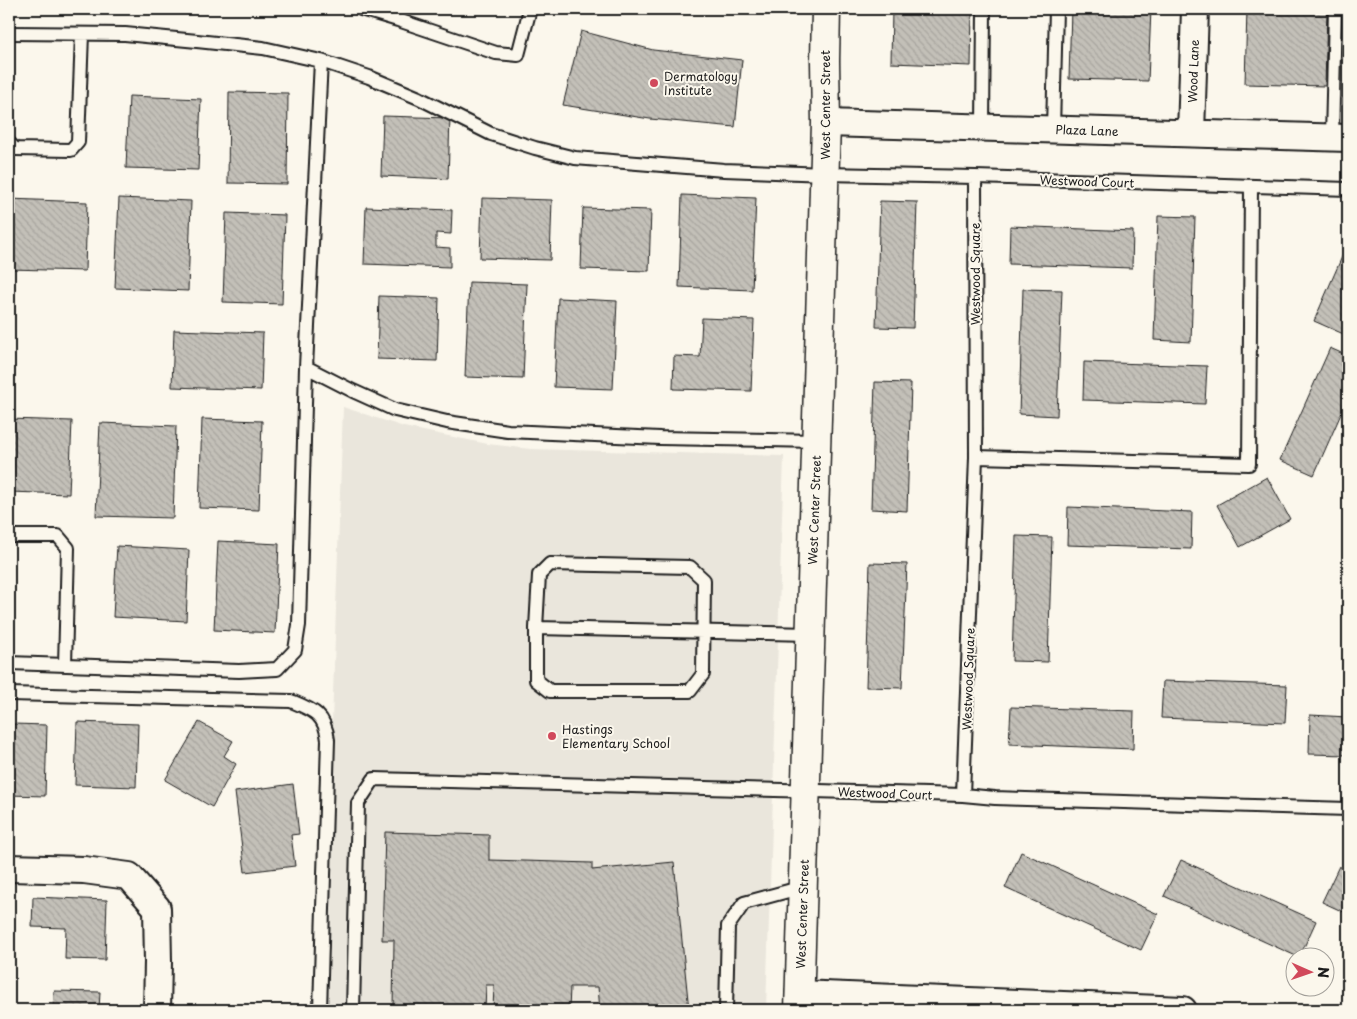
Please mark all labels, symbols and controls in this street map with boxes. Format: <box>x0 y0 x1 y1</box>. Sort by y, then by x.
street label: Wood Lane <box>1183 39 1203 103</box>
street label: West Center Street <box>816 50 834 160</box>
place label: Dermatology Institute <box>664 67 738 99</box>
marker: Dermatology Institute <box>648 77 660 89</box>
street label: Plaza Lane <box>1055 120 1119 140</box>
street label: Westwood Court <box>1039 170 1135 192</box>
street label: Westwood Square <box>966 223 984 325</box>
street label: West Center Street <box>803 455 825 565</box>
street label: Westwood Square <box>957 627 979 731</box>
place label: Hastings Elementary School <box>562 720 670 752</box>
marker: Hastings Elementary School <box>546 730 558 742</box>
street label: Westwood Court <box>837 782 933 804</box>
street label: West Center Street <box>791 859 813 969</box>
north arrow <box>1284 946 1334 996</box>
text: N <box>1313 967 1334 978</box>

